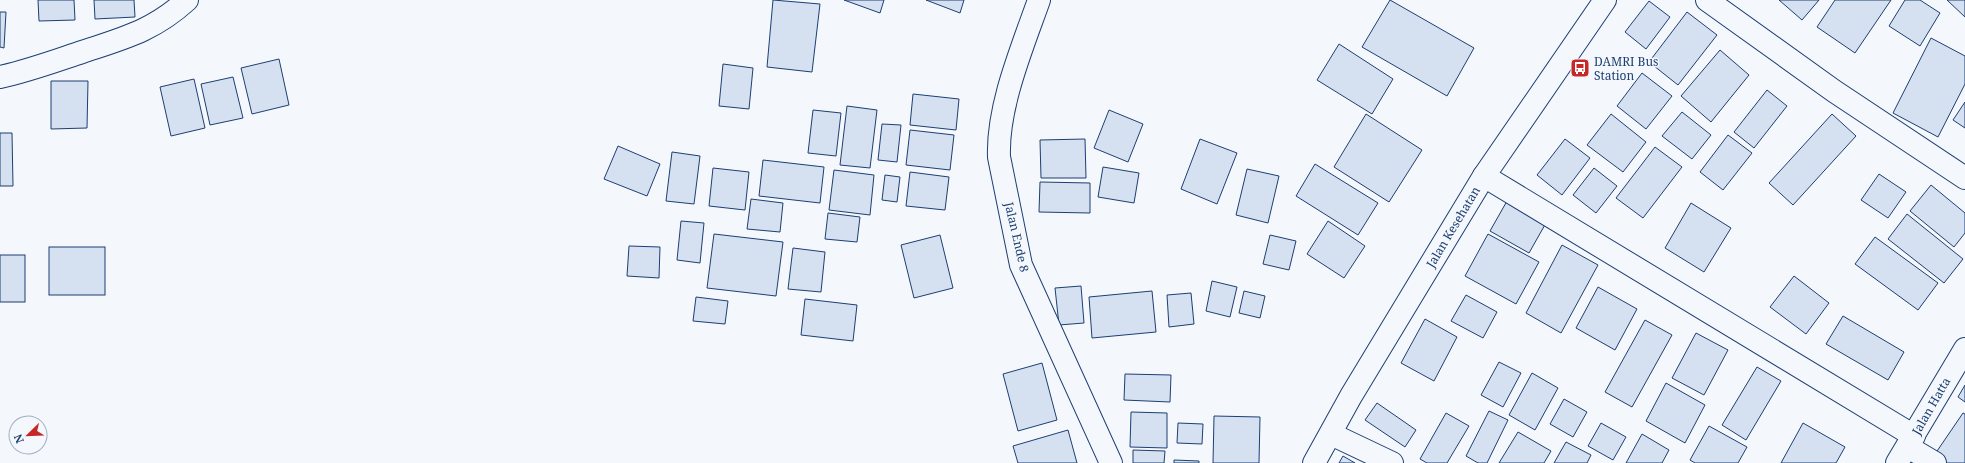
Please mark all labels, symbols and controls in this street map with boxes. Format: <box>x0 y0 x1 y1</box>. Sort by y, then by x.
place label: DAMRI Bus Station <box>1594 53 1658 84</box>
bus stop icon: DAMRI Bus Station <box>1569 57 1591 79</box>
street label: Jalan Kesehatan <box>1422 183 1484 272</box>
street label: Jalan Ende 8 <box>1000 199 1033 274</box>
street label: Jalan Hatta <box>1907 374 1954 439</box>
north arrow <box>8 415 48 455</box>
text: N <box>10 432 27 446</box>

